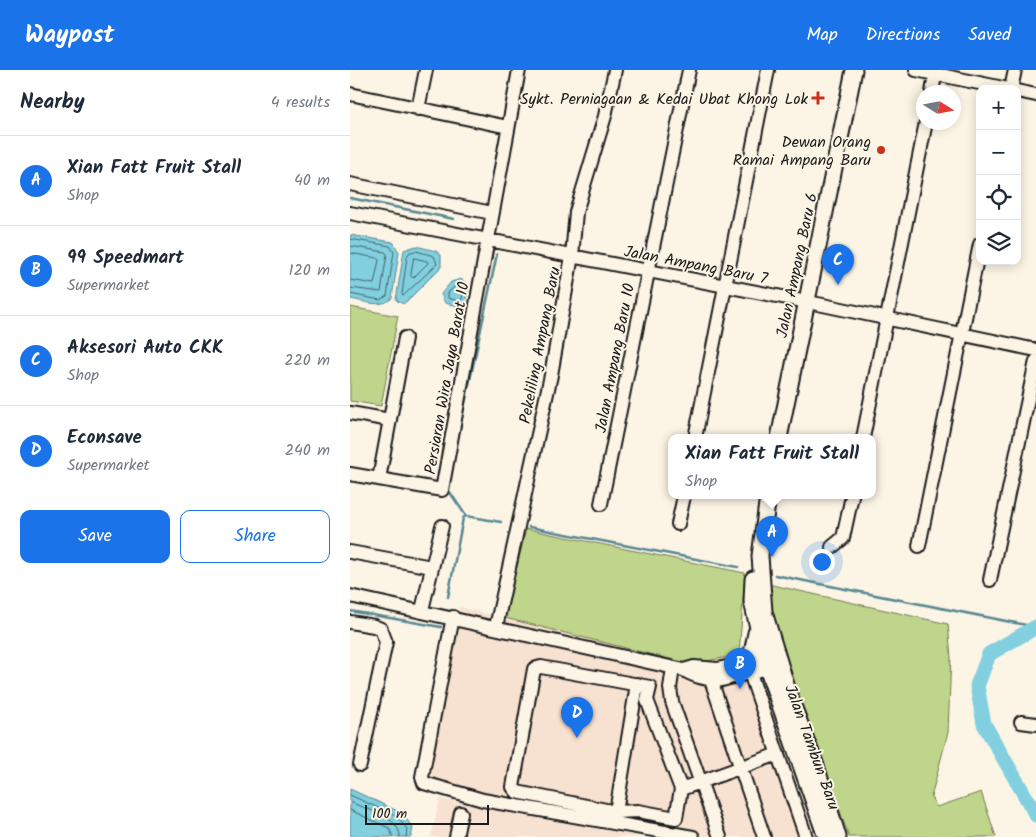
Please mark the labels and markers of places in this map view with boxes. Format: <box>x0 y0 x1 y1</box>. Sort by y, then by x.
place label: Sykt. Perniagaan & Kedai Ubat Khong Lok <box>520 87 808 112</box>
marker: Sykt. Perniagaan & Kedai Ubat Khong Lok <box>812 92 824 104</box>
place label: Dewan Orang Ramai Ampang Baru <box>733 130 871 173</box>
marker: Dewan Orang Ramai Ampang Baru <box>875 144 887 156</box>
pin: C <box>822 244 854 285</box>
pin: A <box>756 516 788 557</box>
pin: B <box>724 648 756 689</box>
pin: D <box>561 697 593 738</box>

